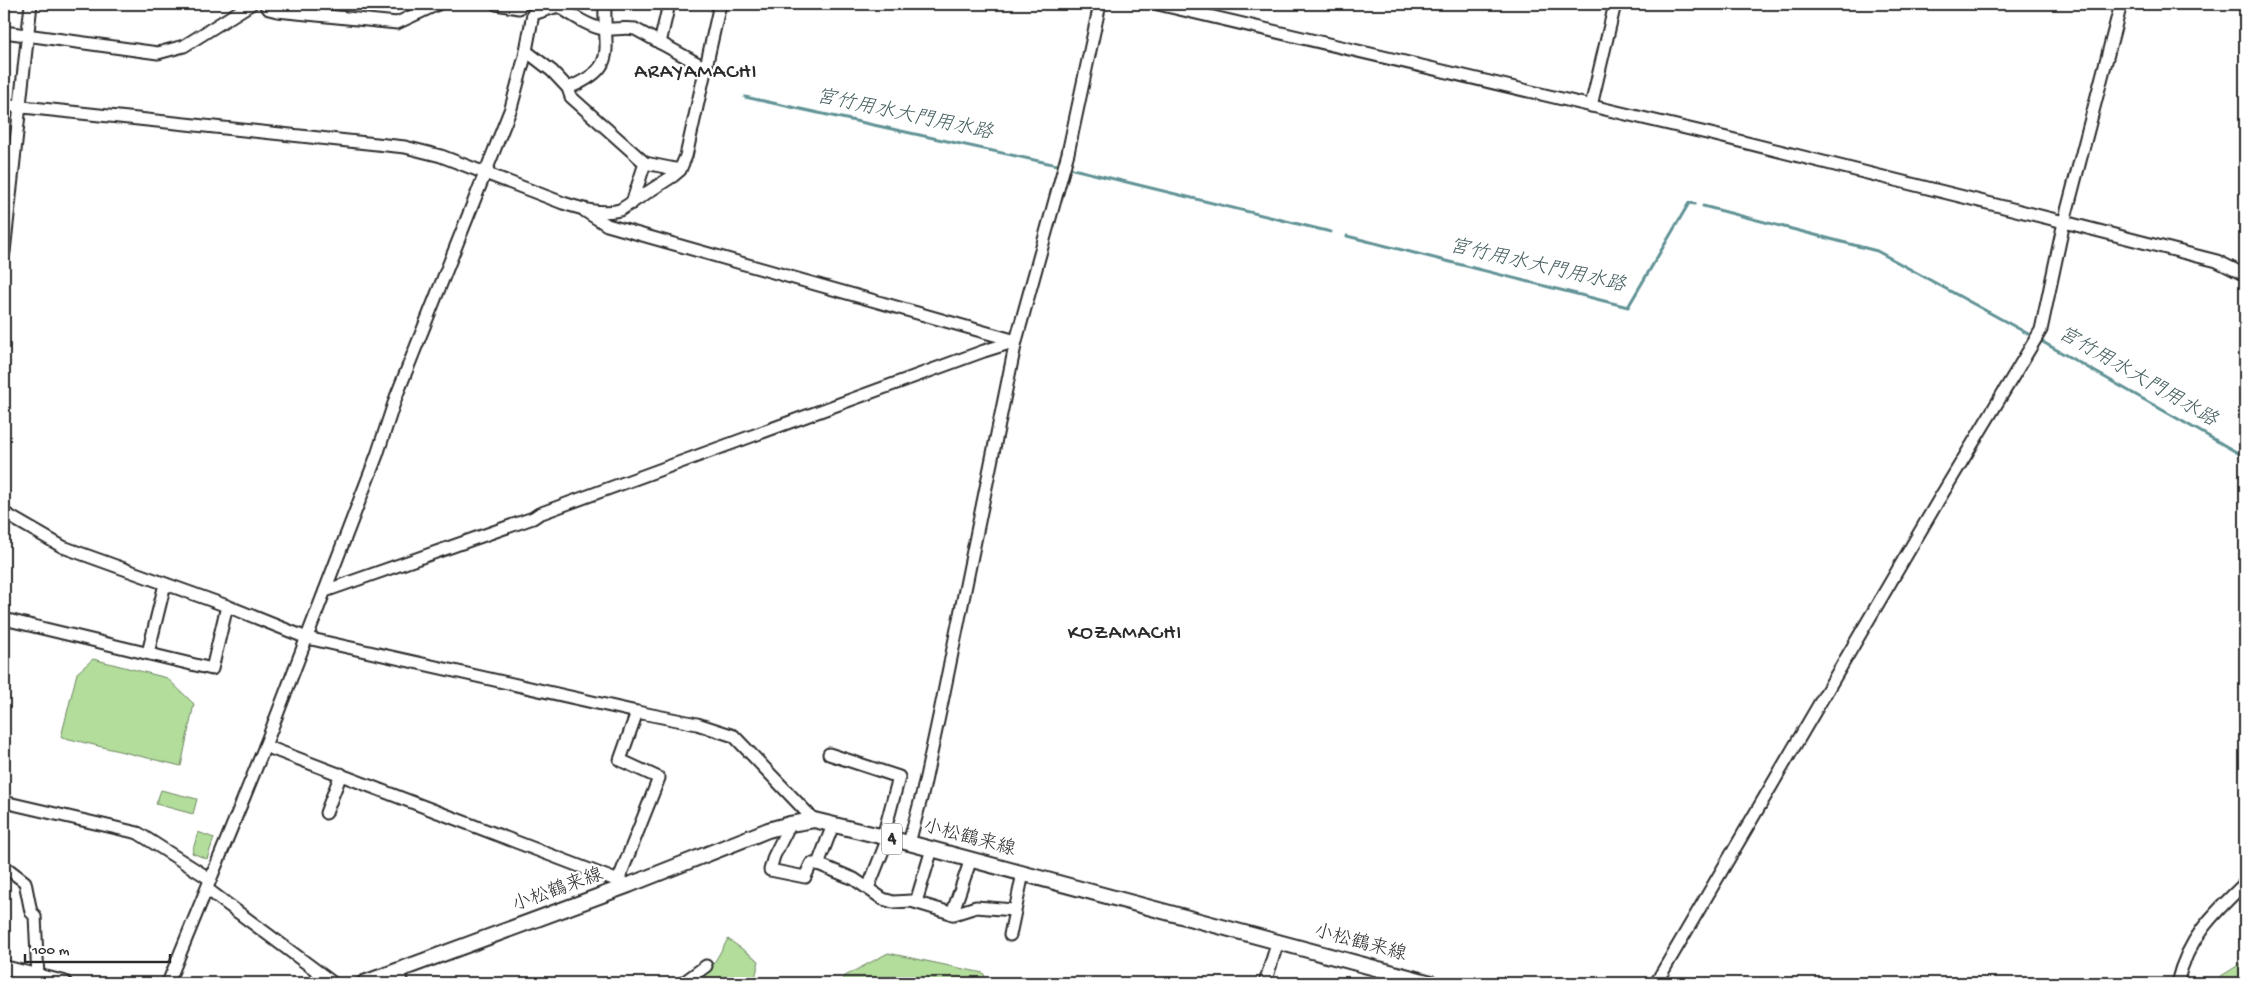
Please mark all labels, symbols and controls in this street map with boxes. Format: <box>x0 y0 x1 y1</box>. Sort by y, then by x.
district label: ARAYAMACHI <box>634 61 758 86</box>
water label: 宮竹用水大門用水路 <box>814 84 996 146</box>
water label: 宮竹用水大門用水路 <box>1447 234 1629 299</box>
water label: 宮竹用水大門用水路 <box>2053 321 2223 433</box>
district label: KOZAMACHI <box>1068 622 1182 647</box>
street label: 小松鶴来線 <box>920 815 1018 862</box>
road number: 4 <box>882 824 902 854</box>
street label: 小松鶴来線 <box>509 863 607 918</box>
street label: 小松鶴来線 <box>1311 920 1409 967</box>
scale bar <box>25 932 170 964</box>
text: 100 m <box>31 942 70 960</box>

